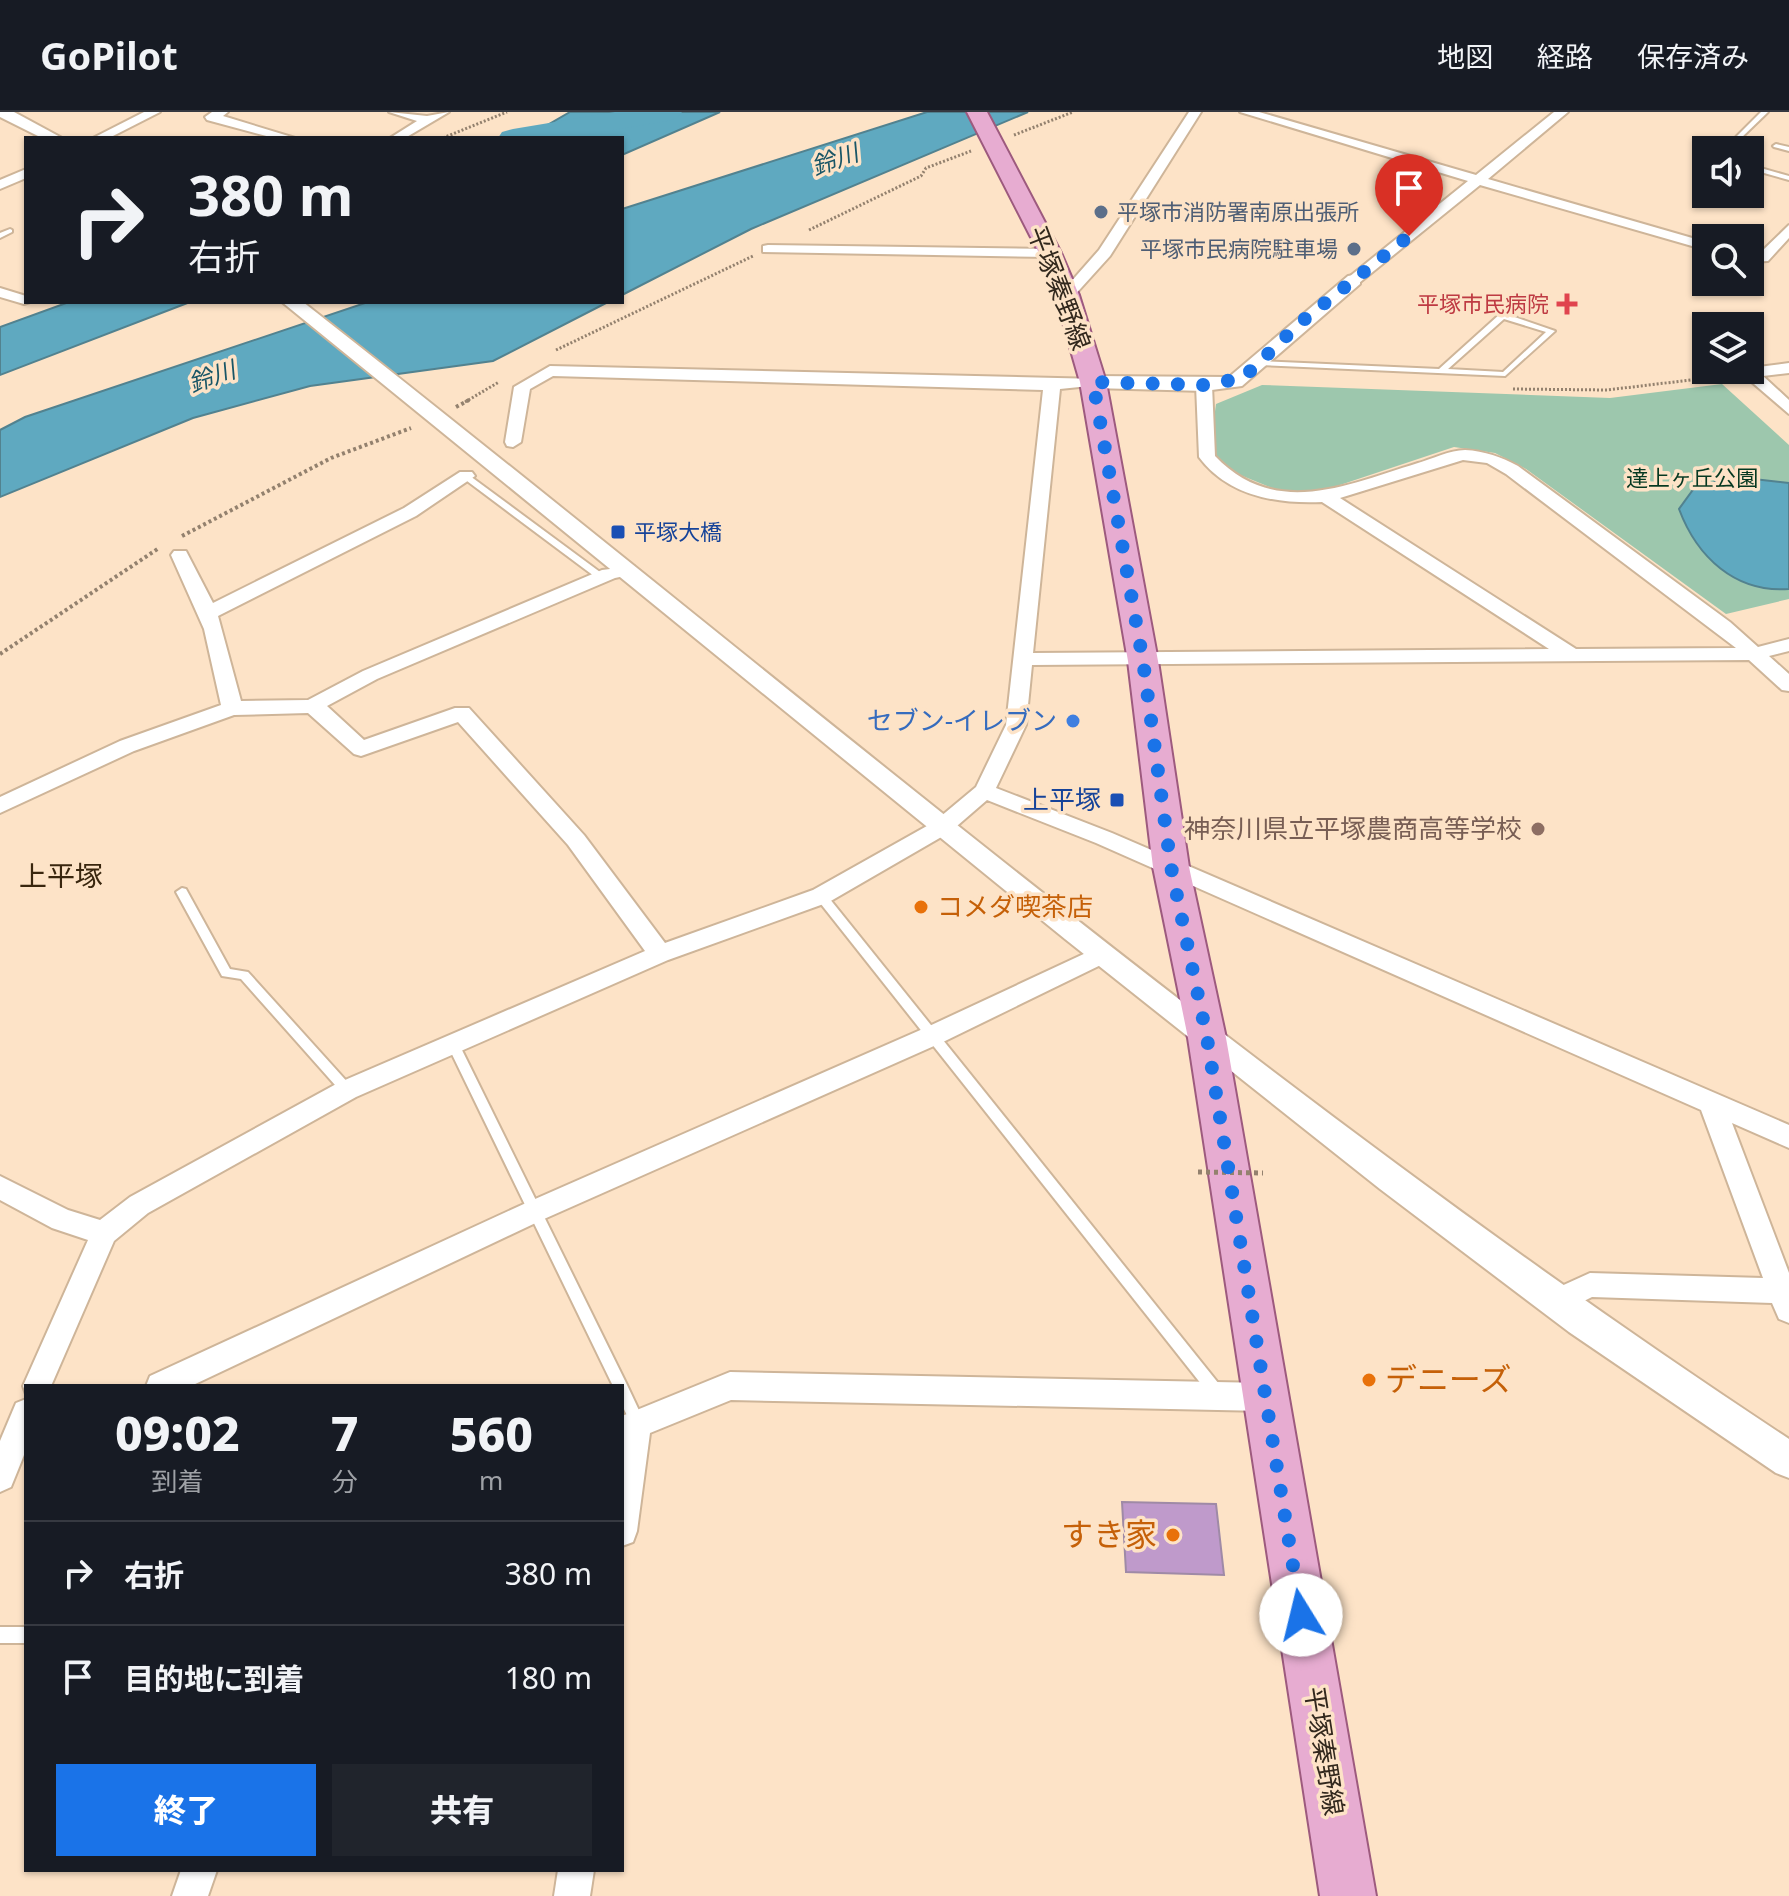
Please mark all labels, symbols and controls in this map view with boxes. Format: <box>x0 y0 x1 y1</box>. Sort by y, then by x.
text: GoPilot <box>40 29 178 81</box>
text: 地図 <box>1437 37 1493 75</box>
text: 経路 <box>1537 37 1593 75</box>
text: 保存済み <box>1637 37 1749 75</box>
water label: 鈴川 <box>806 134 865 182</box>
map controls <box>1692 136 1764 384</box>
button: sound <box>1692 136 1764 208</box>
pin <box>1375 154 1443 236</box>
text: 380 m <box>188 156 353 232</box>
icon: arrive <box>1387 166 1431 210</box>
icon: right <box>56 168 160 272</box>
place label: 平塚市消防署南原出張所 <box>1117 196 1359 226</box>
marker: 平塚市消防署南原出張所 <box>1092 203 1110 221</box>
street label: 平塚秦野線 <box>1020 221 1100 355</box>
button: search <box>1692 224 1764 296</box>
text: 右折 <box>188 232 260 281</box>
place label: 平塚市民病院駐車場 <box>1140 233 1338 263</box>
marker: 平塚市民病院駐車場 <box>1345 240 1363 258</box>
place label: 平塚市民病院 <box>1417 288 1549 318</box>
marker: 平塚市民病院 <box>1556 293 1578 315</box>
button: layers <box>1692 312 1764 384</box>
water label: 鈴川 <box>183 351 242 399</box>
park label: 達上ヶ丘公園 <box>1626 462 1758 492</box>
place label: 平塚大橋 <box>634 516 722 546</box>
marker: 平塚大橋 <box>609 523 627 541</box>
place label: セブン-イレブン <box>867 702 1057 738</box>
marker: セブン-イレブン <box>1064 712 1082 730</box>
place label: 上平塚 <box>1023 781 1101 817</box>
marker: 上平塚 <box>1108 791 1126 809</box>
place label: 神奈川県立平塚農商高等学校 <box>1184 810 1522 846</box>
marker: 神奈川県立平塚農商高等学校 <box>1529 820 1547 838</box>
district label: 上平塚 <box>19 856 103 894</box>
place label: コメダ喫茶店 <box>937 888 1093 924</box>
marker: コメダ喫茶店 <box>912 898 930 916</box>
place label: デニーズ <box>1385 1357 1511 1400</box>
marker: デニーズ <box>1360 1371 1378 1389</box>
text: 09:02 <box>115 1400 240 1465</box>
text: 7 <box>331 1400 359 1465</box>
text: 560 <box>450 1401 533 1466</box>
text: m <box>479 1462 503 1498</box>
text: 到着 <box>151 1463 203 1499</box>
text: 分 <box>332 1463 358 1499</box>
place label: すき家 <box>1061 1512 1157 1555</box>
marker: すき家 <box>1164 1526 1182 1544</box>
icon: right <box>56 1551 100 1595</box>
text: 380 m <box>505 1553 592 1594</box>
text: 右折 <box>124 1554 184 1595</box>
position arrow <box>1259 1573 1343 1657</box>
icon: arrive <box>56 1655 100 1699</box>
text: 180 m <box>505 1657 592 1698</box>
text: 目的地に到着 <box>124 1658 304 1699</box>
street label: 平塚秦野線 <box>1297 1684 1353 1818</box>
button: 終了 <box>56 1764 316 1856</box>
button: 共有 <box>332 1764 592 1856</box>

